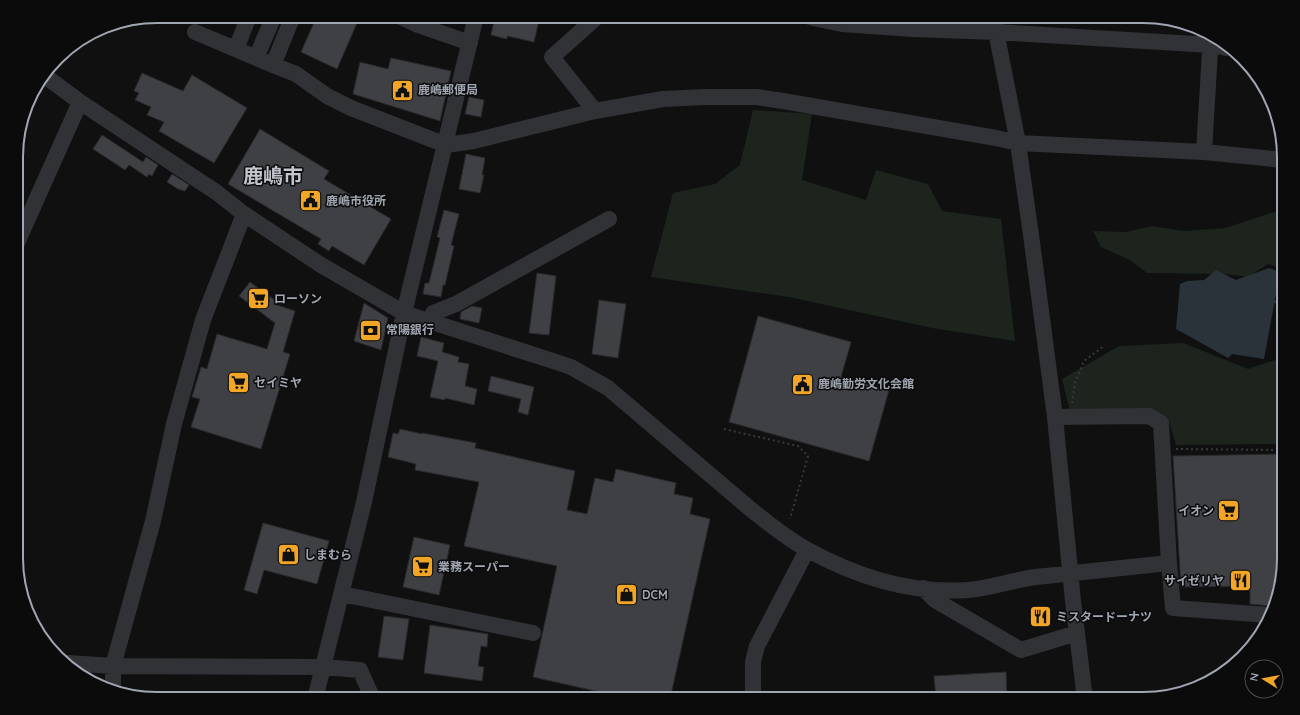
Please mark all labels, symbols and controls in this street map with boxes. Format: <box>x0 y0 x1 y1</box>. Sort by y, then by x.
public building icon: 鹿嶋郵便局 <box>390 77 416 103</box>
place label: 鹿嶋郵便局 <box>418 82 478 97</box>
district label: 鹿嶋市 <box>243 163 303 188</box>
public building icon: 鹿嶋市役所 <box>297 188 323 214</box>
place label: 鹿嶋市役所 <box>326 193 386 208</box>
supermarket icon: ローソン <box>245 286 271 312</box>
place label: ローソン <box>274 291 322 306</box>
bank icon: 常陽銀行 <box>358 317 384 343</box>
place label: 常陽銀行 <box>386 322 434 337</box>
supermarket icon: セイミヤ <box>226 370 252 396</box>
public building icon: 鹿嶋勤労文化会館 <box>789 371 815 397</box>
place label: セイミヤ <box>254 375 302 390</box>
place label: 鹿嶋勤労文化会館 <box>818 376 914 391</box>
supermarket icon: イオン <box>1216 498 1242 524</box>
place label: イオン <box>1178 503 1214 518</box>
shop icon: しまむら <box>276 542 302 568</box>
place label: しまむら <box>304 547 352 562</box>
supermarket icon: 業務スーパー <box>410 554 436 580</box>
place label: 業務スーパー <box>438 559 510 574</box>
restaurant icon: サイゼリヤ <box>1227 568 1253 594</box>
place label: サイゼリヤ <box>1164 573 1224 588</box>
shop icon: DCM <box>613 582 639 608</box>
place label: DCM <box>642 587 668 602</box>
restaurant icon: ミスタードーナツ <box>1027 604 1053 630</box>
place label: ミスタードーナツ <box>1056 609 1152 624</box>
north arrow <box>1244 659 1284 699</box>
text: N <box>1247 672 1262 682</box>

